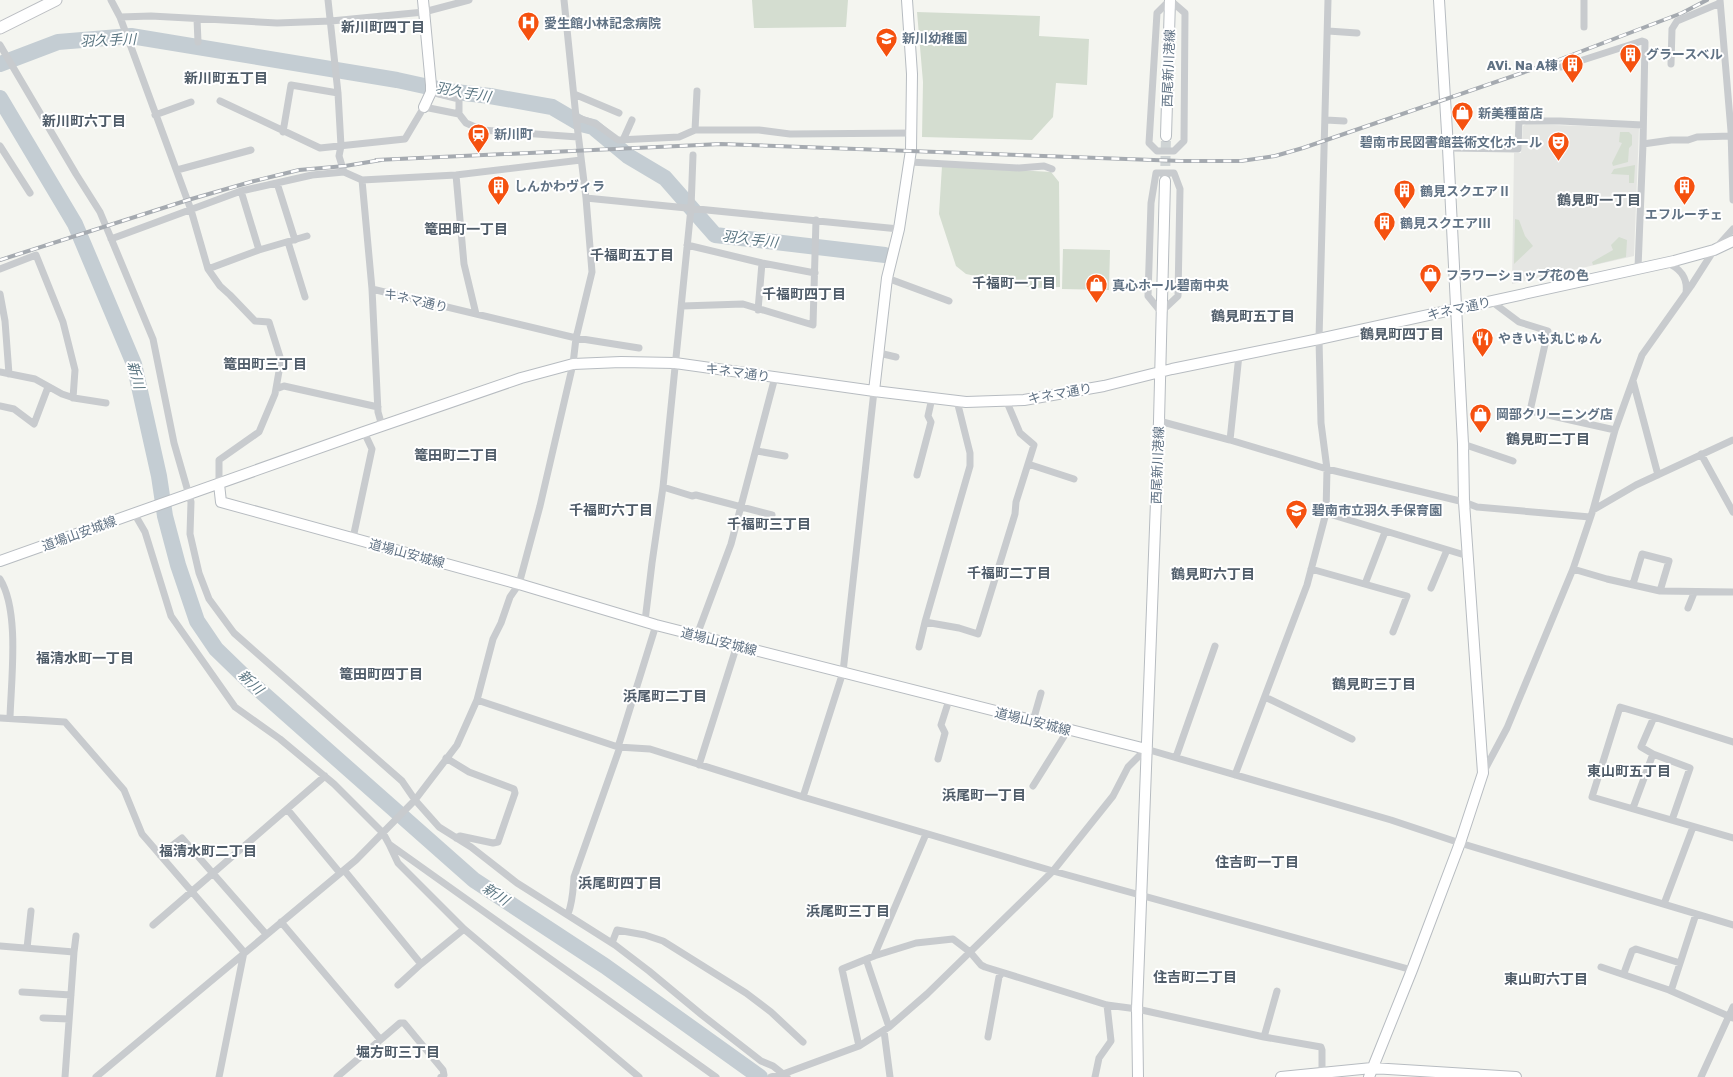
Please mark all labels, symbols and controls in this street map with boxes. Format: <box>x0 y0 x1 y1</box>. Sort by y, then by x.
hospital icon: 愛生館小林記念病院 <box>516 10 542 43</box>
place label: 愛生館小林記念病院 <box>544 15 661 31</box>
district label: 新川町四丁目 <box>341 18 425 35</box>
school or university icon: 新川幼稚園 <box>873 25 899 58</box>
street label: 西尾新川港線 <box>1159 29 1177 107</box>
water label: 羽久手川 <box>80 30 138 49</box>
place label: 新川幼稚園 <box>902 30 967 46</box>
building icon: グラースベル <box>1617 41 1643 74</box>
place label: グラースベル <box>1646 46 1722 62</box>
building icon: AVi. Na A棟 <box>1560 52 1586 85</box>
place label: AVi. Na A棟 <box>1487 57 1558 73</box>
district label: 新川町五丁目 <box>184 69 268 86</box>
water label: 羽久手川 <box>434 78 494 105</box>
shop icon: 新美種苗店 <box>1449 100 1475 133</box>
place label: 新美種苗店 <box>1478 105 1543 121</box>
district label: 新川町六丁目 <box>42 112 126 129</box>
station icon: 新川町 <box>465 121 491 154</box>
place label: 新川町 <box>494 126 533 142</box>
theatre icon: 碧南市民図書館芸術文化ホール <box>1545 129 1571 162</box>
place label: 碧南市民図書館芸術文化ホール <box>1360 134 1542 150</box>
building icon: しんかわヴィラ <box>486 173 512 206</box>
building icon: エフルーチェ <box>1671 173 1697 206</box>
place label: しんかわヴィラ <box>514 178 605 194</box>
building icon: 鶴見スクエアⅡ <box>1391 178 1417 211</box>
place label: 鶴見スクエアⅡ <box>1420 183 1511 199</box>
district label: 鶴見町一丁目 <box>1557 191 1641 208</box>
place label: エフルーチェ <box>1645 206 1723 222</box>
building icon: 鶴見スクエアⅢ <box>1372 210 1398 243</box>
place label: 鶴見スクエアⅢ <box>1400 215 1491 231</box>
district label: 篭田町一丁目 <box>424 220 508 237</box>
water label: 羽久手川 <box>721 227 781 251</box>
district label: 千福町五丁目 <box>590 246 674 263</box>
shop icon: フラワーショップ花の色 <box>1417 262 1443 295</box>
place label: フラワーショップ花の色 <box>1446 267 1589 283</box>
shop icon: 真心ホール碧南中央 <box>1083 272 1109 305</box>
district label: 千福町一丁目 <box>972 274 1056 291</box>
place label: 真心ホール碧南中央 <box>1112 277 1229 293</box>
street label: キネマ通り <box>383 285 449 315</box>
district label: 千福町四丁目 <box>762 285 846 302</box>
street label: キネマ通り <box>1426 293 1492 323</box>
district label: 鶴見町五丁目 <box>1211 307 1295 324</box>
district label: 鶴見町四丁目 <box>1360 325 1444 342</box>
restaurant icon: やきいも丸じゅん <box>1469 325 1495 358</box>
place label: やきいも丸じゅん <box>1498 330 1602 346</box>
district label: 篭田町三丁目 <box>223 355 307 372</box>
water label: 新川 <box>125 359 149 393</box>
street label: キネマ通り <box>705 360 771 384</box>
street label: キネマ通り <box>1027 379 1093 407</box>
shop icon: 岡部クリーニング店 <box>1467 401 1493 434</box>
place label: 岡部クリーニング店 <box>1496 406 1613 422</box>
street label: 西尾新川港線 <box>1148 426 1166 504</box>
district label: 鶴見町二丁目 <box>1506 430 1590 447</box>
district label: 篭田町二丁目 <box>414 446 498 463</box>
school or university icon: 碧南市立羽久手保育園 <box>1283 497 1309 530</box>
district label: 千福町六丁目 <box>569 501 653 518</box>
place label: 碧南市立羽久手保育園 <box>1312 502 1442 518</box>
street label: 道場山安城線 <box>40 512 118 554</box>
district label: 千福町三丁目 <box>727 515 811 532</box>
street label: 道場山安城線 <box>367 535 447 571</box>
district label: 千福町二丁目 <box>967 564 1051 581</box>
district label: 鶴見町六丁目 <box>1171 565 1255 582</box>
street label: 道場山安城線 <box>679 624 759 658</box>
district label: 福清水町一丁目 <box>36 649 134 666</box>
district label: 篭田町四丁目 <box>339 665 423 682</box>
water label: 新川 <box>235 666 269 699</box>
district label: 鶴見町三丁目 <box>1332 675 1416 692</box>
district label: 浜尾町二丁目 <box>623 687 707 704</box>
street label: 道場山安城線 <box>993 704 1073 738</box>
district label: 東山町五丁目 <box>1587 762 1671 779</box>
district label: 浜尾町一丁目 <box>942 786 1026 803</box>
district label: 福清水町二丁目 <box>159 842 257 859</box>
district label: 住吉町一丁目 <box>1215 853 1299 870</box>
district label: 浜尾町四丁目 <box>578 874 662 891</box>
water label: 新川 <box>480 879 514 909</box>
district label: 浜尾町三丁目 <box>806 902 890 919</box>
district label: 住吉町二丁目 <box>1153 968 1237 985</box>
district label: 東山町六丁目 <box>1504 970 1588 987</box>
district label: 堀方町三丁目 <box>356 1043 440 1060</box>

